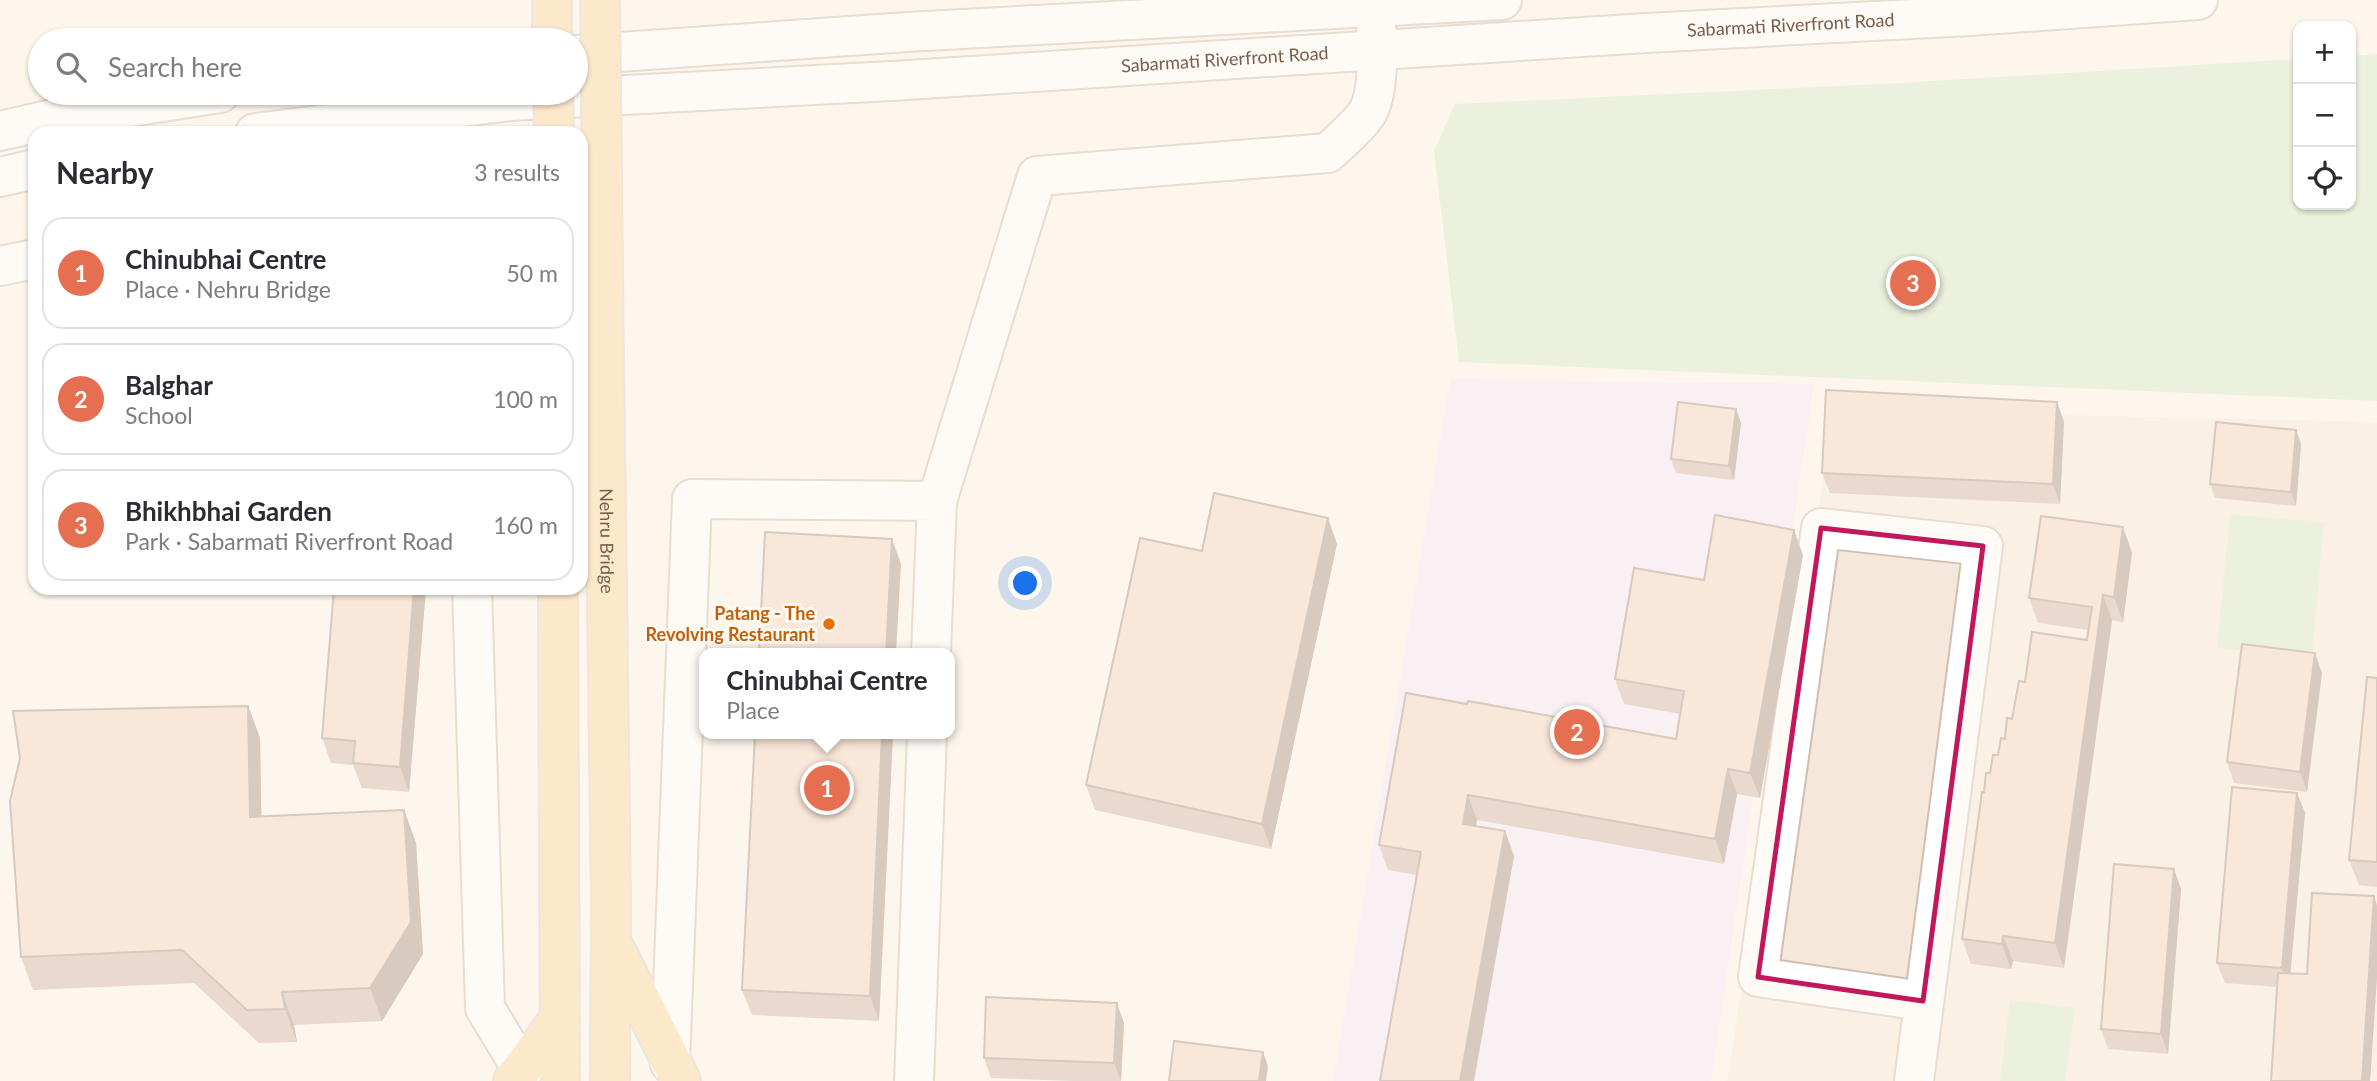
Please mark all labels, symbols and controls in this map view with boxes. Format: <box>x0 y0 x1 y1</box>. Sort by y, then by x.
street label: Sabarmati Riverfront Road <box>1686 8 1895 41</box>
map controls <box>2293 21 2356 210</box>
button: + <box>2293 21 2356 84</box>
search box <box>28 28 588 105</box>
street label: Sabarmati Riverfront Road <box>1120 41 1329 76</box>
icon: search <box>52 48 90 86</box>
text: Search here <box>108 51 242 83</box>
button: − <box>2293 84 2356 147</box>
button: locate <box>2293 147 2356 210</box>
text: Nearby <box>56 154 154 190</box>
text: 3 results <box>474 158 560 186</box>
text: Chinubhai Centre <box>125 243 327 275</box>
pin: 3 <box>1890 257 1936 309</box>
text: 1 <box>74 259 88 287</box>
text: 50 m <box>507 259 558 287</box>
text: Place · Nehru Bridge <box>125 275 331 303</box>
text: Balghar <box>125 369 213 401</box>
text: 2 <box>74 385 88 413</box>
text: 100 m <box>493 385 558 413</box>
text: School <box>125 401 193 429</box>
street label: Nehru Bridge <box>596 488 619 594</box>
text: Bhikhbhai Garden <box>125 495 332 527</box>
text: 3 <box>74 511 88 539</box>
text: 160 m <box>493 511 558 539</box>
text: Park · Sabarmati Riverfront Road <box>125 527 453 555</box>
your location <box>1008 566 1042 600</box>
place label: Patang - The Revolving Restaurant <box>646 602 815 645</box>
marker: Patang - The Revolving Restaurant <box>821 616 837 632</box>
popup <box>699 648 955 739</box>
text: Chinubhai Centre <box>726 664 928 696</box>
text: Place <box>726 696 780 724</box>
pin: 2 <box>1554 706 1600 758</box>
pin: 1 <box>804 762 850 814</box>

